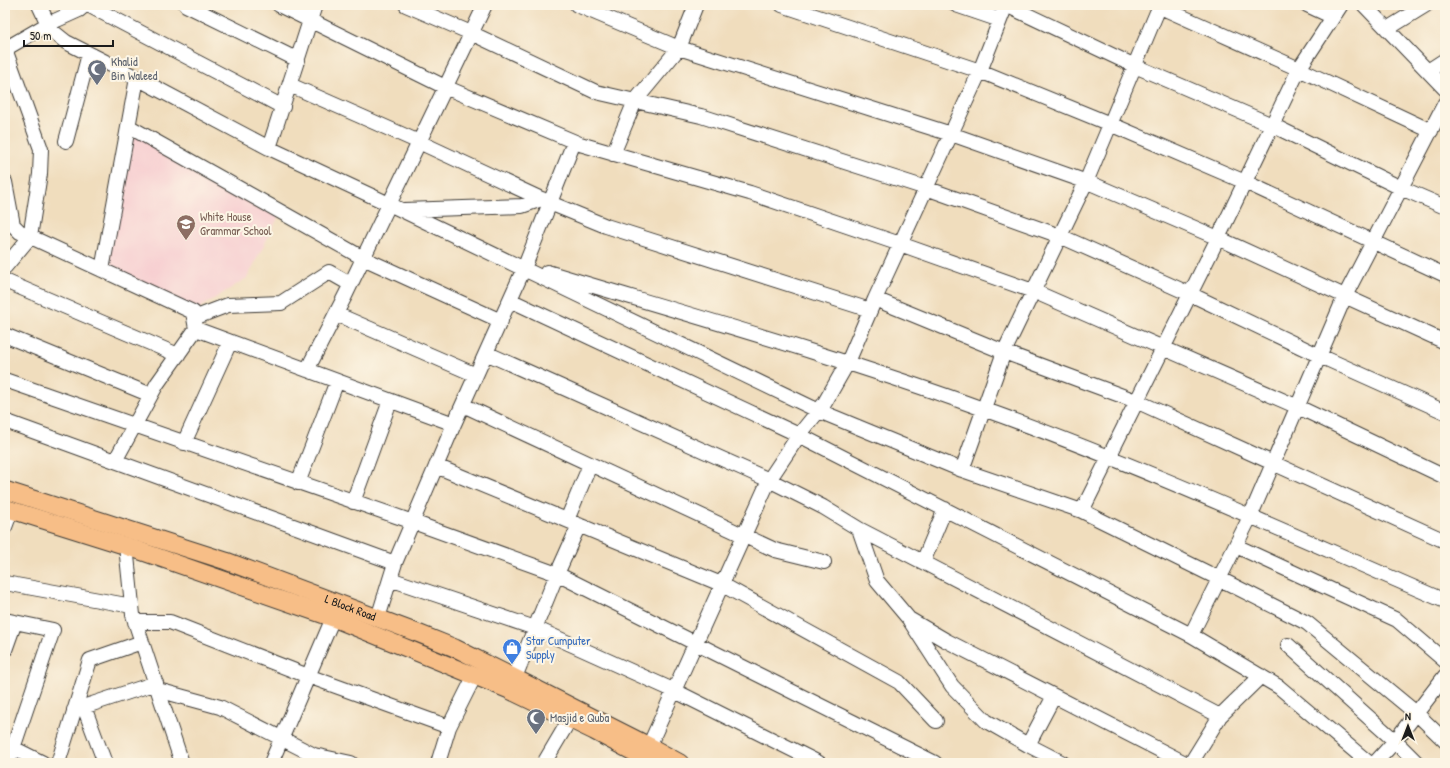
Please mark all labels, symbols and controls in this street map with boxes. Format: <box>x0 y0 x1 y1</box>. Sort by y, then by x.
scale bar <box>24 22 113 48</box>
text: 50 m <box>30 27 51 44</box>
place label: Khalid Bin Waleed <box>111 53 158 84</box>
mosque icon: Khalid Bin Waleed <box>86 58 108 86</box>
place label: White House Grammar School <box>200 208 272 239</box>
school or university icon: White House Grammar School <box>175 213 197 241</box>
street label: L Block Road <box>323 590 379 625</box>
place label: Star Cumputer Supply <box>526 632 591 663</box>
shop icon: Star Cumputer Supply <box>501 637 523 665</box>
north arrow <box>1388 706 1428 746</box>
mosque icon: Masjid e Quba <box>525 707 547 735</box>
place label: Masjid e Quba <box>550 709 610 726</box>
text: N <box>1405 709 1411 723</box>

